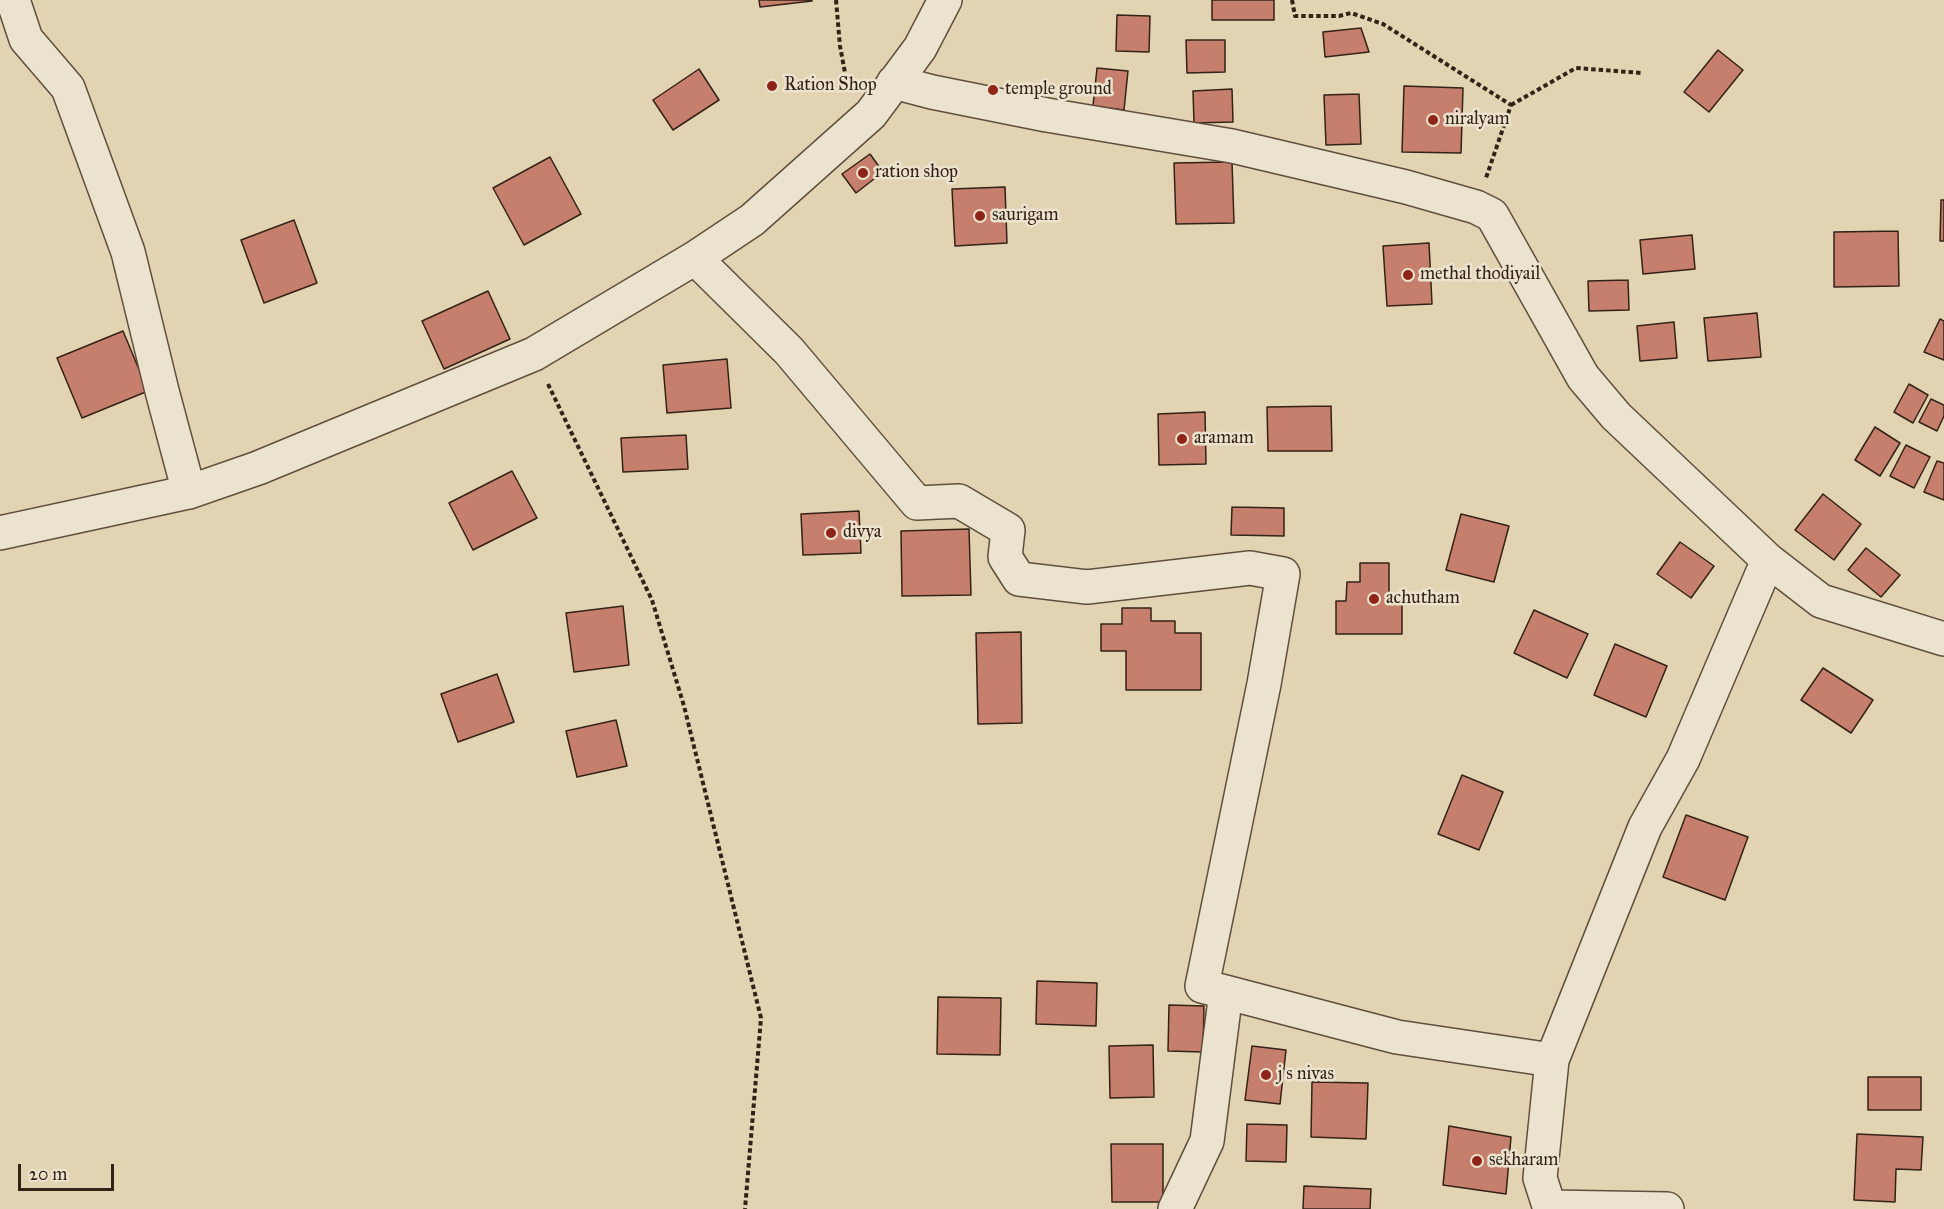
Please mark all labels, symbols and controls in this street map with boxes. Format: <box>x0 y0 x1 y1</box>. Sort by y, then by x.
place label: Ration Shop <box>784 75 877 97</box>
marker: Ration Shop <box>765 79 779 93</box>
place label: temple ground <box>1005 79 1112 101</box>
marker: temple ground <box>986 83 1000 97</box>
place label: niralyam <box>1445 109 1510 131</box>
marker: niralyam <box>1426 113 1440 127</box>
place label: ration shop <box>875 162 958 184</box>
marker: ration shop <box>856 166 870 180</box>
place label: saurigam <box>992 205 1059 227</box>
marker: saurigam <box>973 209 987 223</box>
place label: methal thodiyail <box>1420 264 1540 286</box>
marker: methal thodiyail <box>1401 268 1415 282</box>
place label: aramam <box>1194 428 1254 450</box>
marker: aramam <box>1175 432 1189 446</box>
place label: divya <box>843 522 881 544</box>
marker: divya <box>824 526 838 540</box>
place label: achutham <box>1386 588 1460 610</box>
marker: achutham <box>1367 592 1381 606</box>
place label: j s nivas <box>1278 1064 1334 1086</box>
marker: j s nivas <box>1259 1068 1273 1082</box>
place label: sekharam <box>1489 1150 1558 1172</box>
scale bar <box>21 1152 117 1190</box>
marker: sekharam <box>1470 1154 1484 1168</box>
text: 20 m <box>29 1163 67 1185</box>

